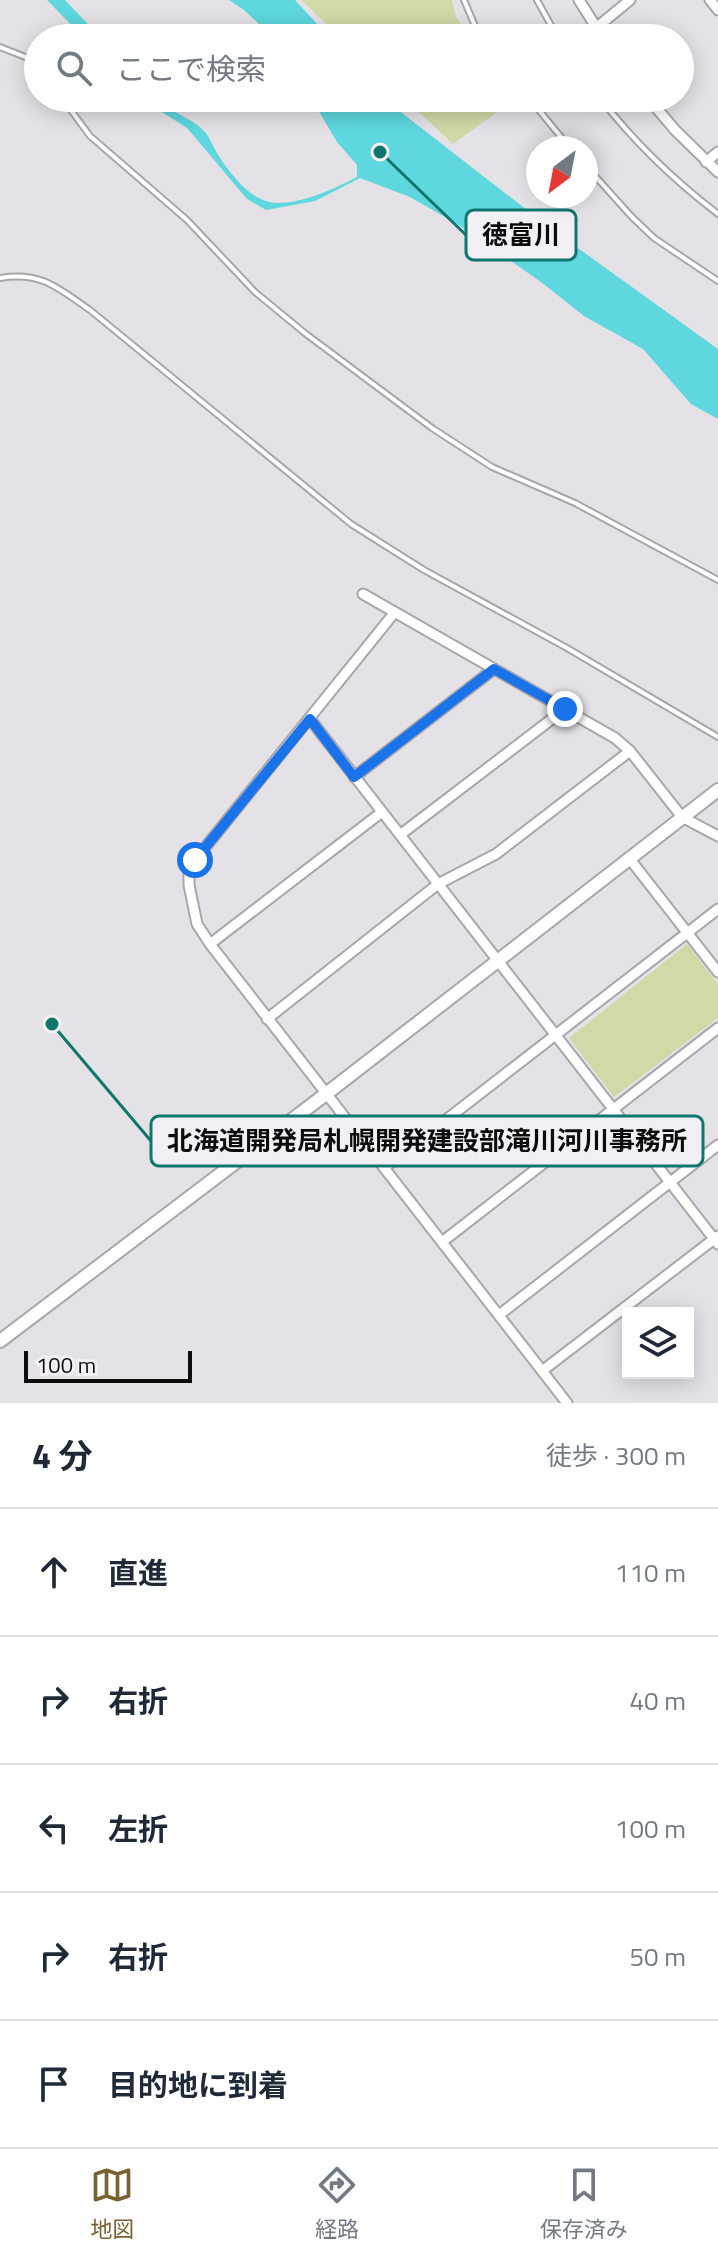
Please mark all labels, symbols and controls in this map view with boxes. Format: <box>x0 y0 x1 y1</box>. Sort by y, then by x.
search box <box>24 24 694 112</box>
icon: search <box>52 46 96 90</box>
text: ここで検索 <box>116 46 266 92</box>
north arrow <box>526 136 598 208</box>
callout: 徳富川 <box>466 210 576 260</box>
text: 徳富川 <box>482 215 560 254</box>
route end <box>547 691 583 727</box>
route start <box>177 842 213 878</box>
callout: 北海道開発局札幌開発建設部滝川河川事務所 <box>151 1116 703 1166</box>
text: 北海道開発局札幌開発建設部滝川河川事務所 <box>167 1121 687 1160</box>
map controls <box>622 1307 694 1379</box>
button: layers <box>622 1307 694 1379</box>
scale bar <box>24 1347 192 1383</box>
text: 100 m <box>36 1348 96 1382</box>
text: 4 分 <box>32 1429 93 1481</box>
text: 徒歩 · 300 m <box>546 1436 686 1475</box>
icon: ahead <box>32 1550 76 1594</box>
text: 直進 <box>108 1550 168 1596</box>
text: 110 m <box>615 1553 686 1592</box>
icon: right <box>32 1678 76 1722</box>
text: 右折 <box>108 1678 168 1724</box>
text: 40 m <box>629 1681 686 1720</box>
icon: left <box>32 1806 76 1850</box>
text: 左折 <box>108 1806 168 1852</box>
text: 100 m <box>615 1809 686 1848</box>
icon: right <box>32 1934 76 1978</box>
text: 右折 <box>108 1934 168 1980</box>
text: 50 m <box>629 1937 686 1976</box>
icon: arrive <box>32 2062 76 2106</box>
text: 目的地に到着 <box>108 2062 288 2108</box>
tab: 地図 <box>90 2163 134 2246</box>
tab: 経路 <box>315 2163 359 2246</box>
tab: 保存済み <box>540 2163 628 2246</box>

